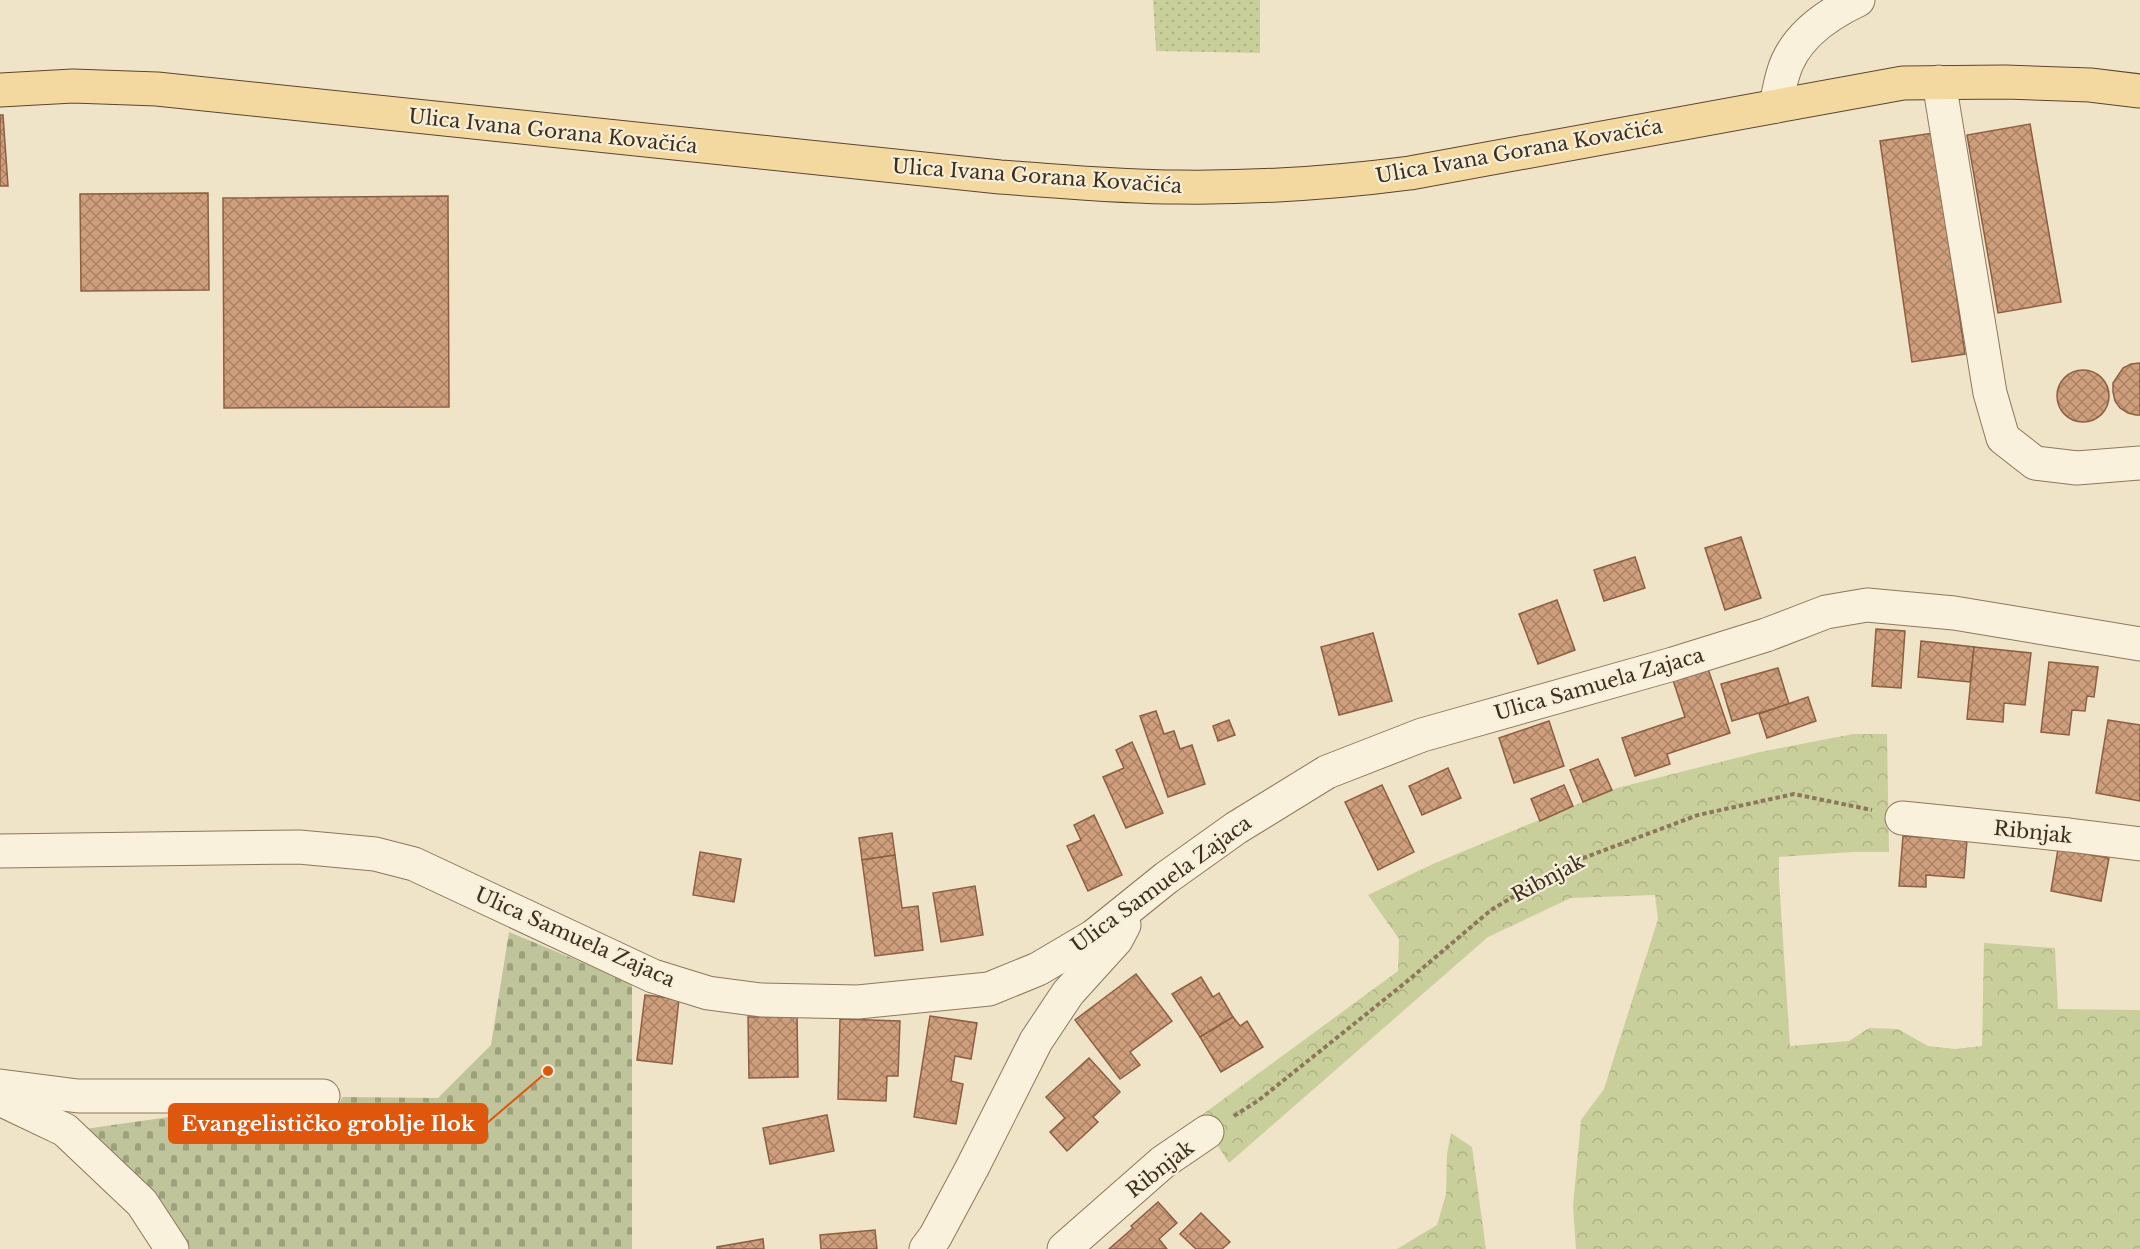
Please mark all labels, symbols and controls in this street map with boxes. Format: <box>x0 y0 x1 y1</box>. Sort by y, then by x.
street label: Ulica Ivana Gorana Kovačića <box>407 104 700 158</box>
street label: Ulica Ivana Gorana Kovačića <box>1374 114 1665 188</box>
street label: Ulica Ivana Gorana Kovačića <box>891 154 1184 198</box>
street label: Ulica Samuela Zajaca <box>1492 642 1707 725</box>
street label: Ulica Samuela Zajaca <box>1066 810 1256 957</box>
street label: Ribnjak <box>1993 816 2074 848</box>
street label: Ribnjak <box>1508 849 1589 907</box>
street label: Ulica Samuela Zajaca <box>471 882 680 992</box>
callout: Evangelističko groblje Ilok <box>169 1104 487 1143</box>
text: Evangelističko groblje Ilok <box>181 1111 476 1137</box>
street label: Ribnjak <box>1122 1135 1199 1203</box>

